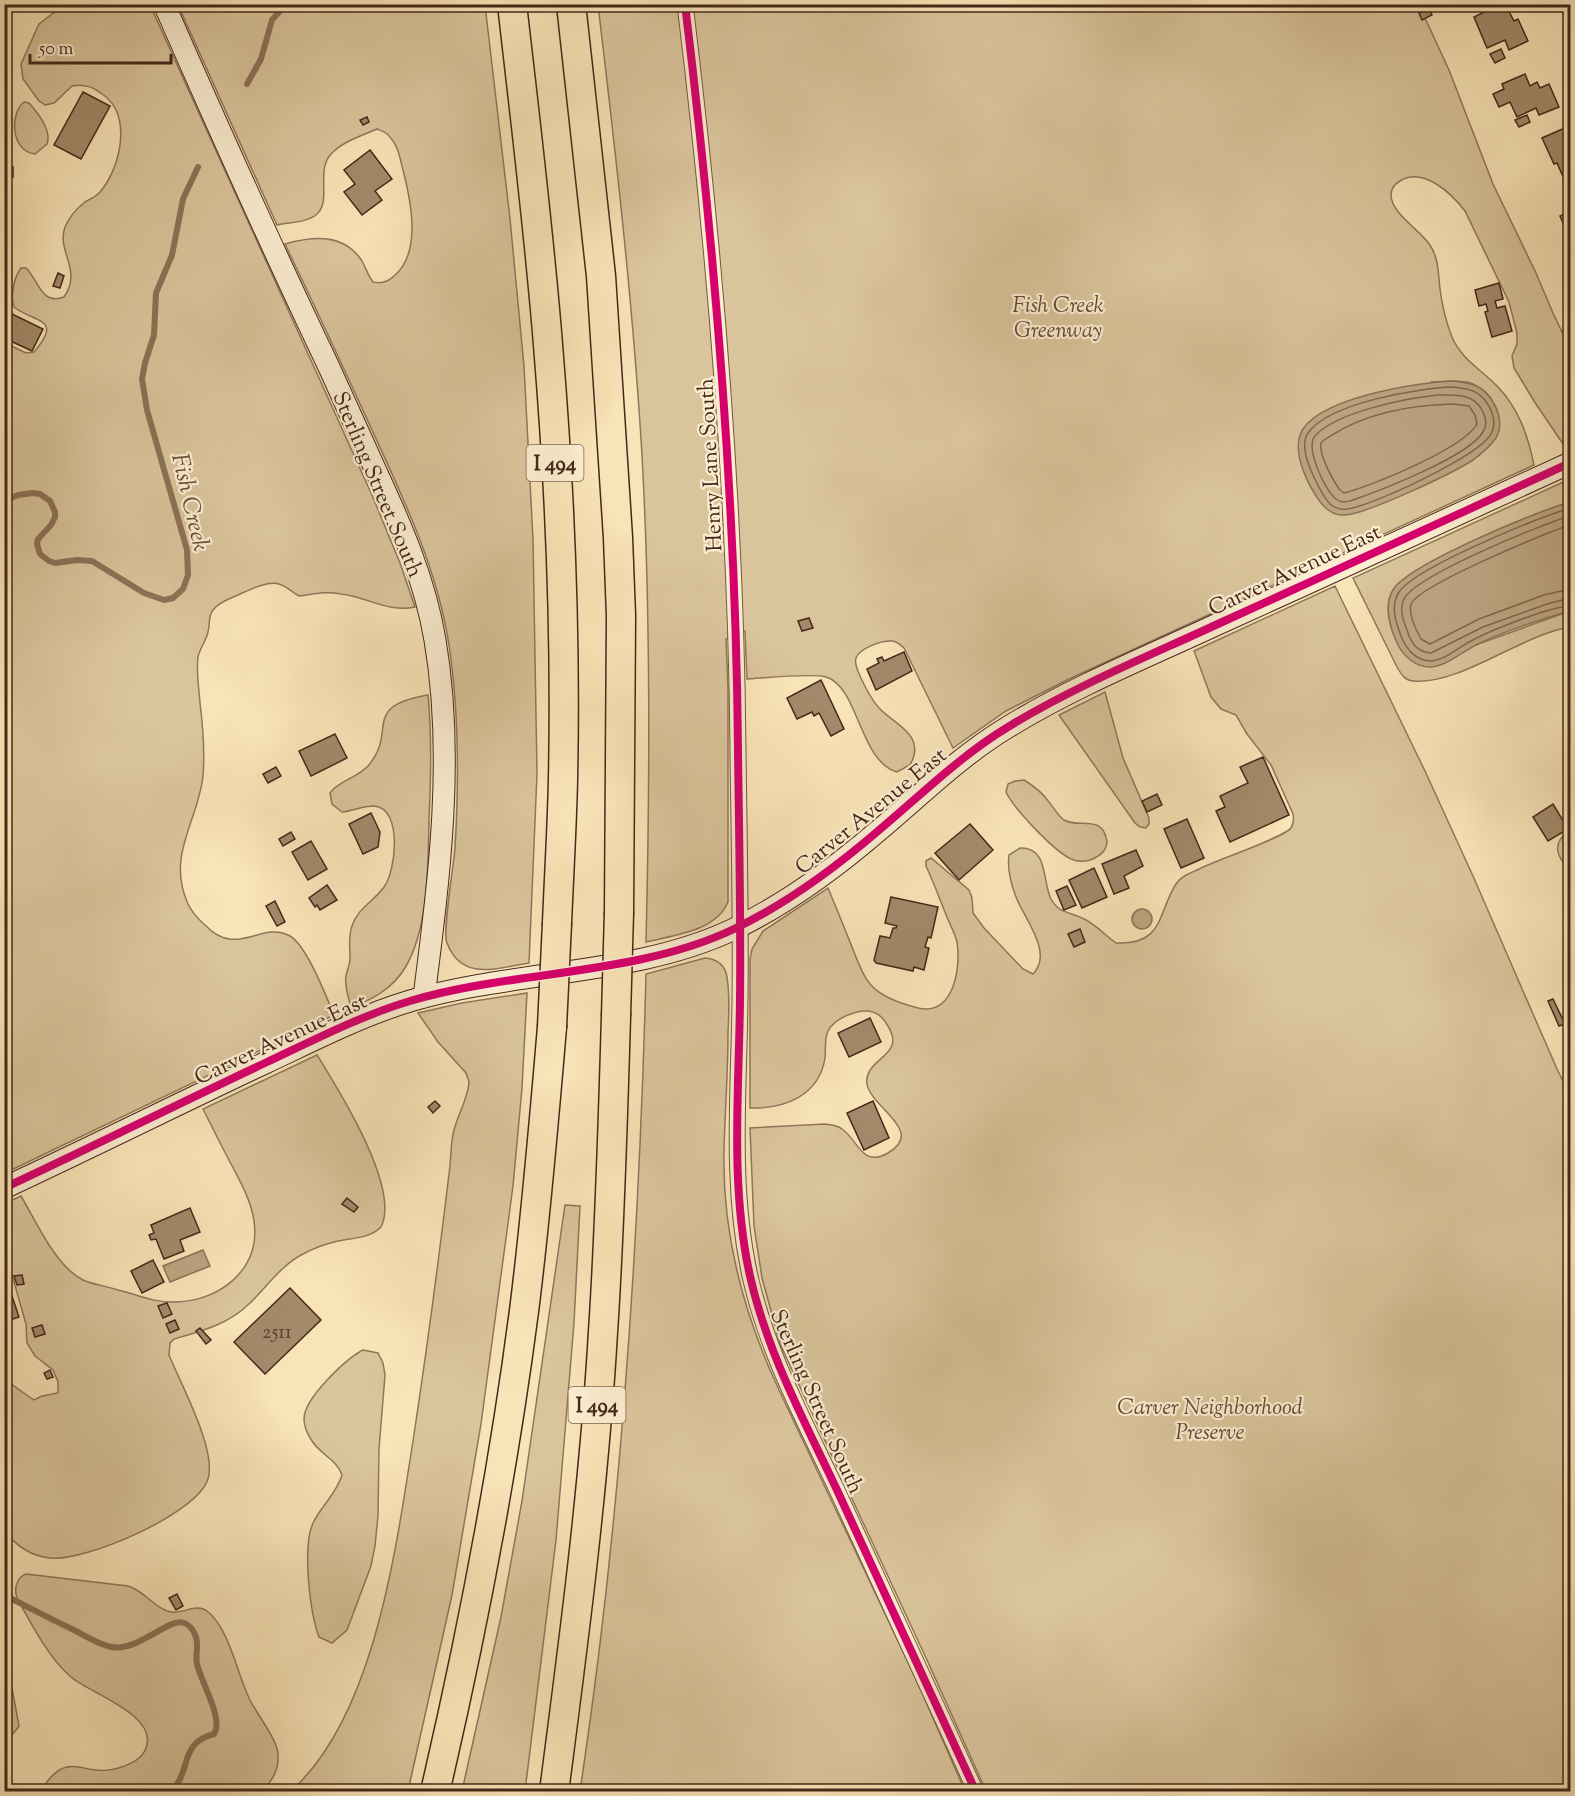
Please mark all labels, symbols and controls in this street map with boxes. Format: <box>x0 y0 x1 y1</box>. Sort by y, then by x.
scale bar <box>30 27 171 65</box>
text: 50 m <box>38 37 74 63</box>
park label: Fish Creek Greenway <box>1012 291 1104 348</box>
street label: Henry Lane South <box>691 377 733 552</box>
street label: Sterling Street South <box>323 387 430 583</box>
road number: I 494 <box>526 445 584 481</box>
water label: Fish Creek <box>161 450 217 555</box>
street label: Carver Avenue East <box>1204 517 1387 626</box>
street label: Carver Avenue East <box>789 741 955 884</box>
street label: Carver Avenue East <box>190 986 373 1095</box>
street label: Sterling Street South <box>760 1305 870 1500</box>
house number: 2511 <box>262 1319 292 1348</box>
road number: I 494 <box>568 1387 626 1423</box>
park label: Carver Neighborhood Preserve <box>1117 1393 1303 1450</box>

